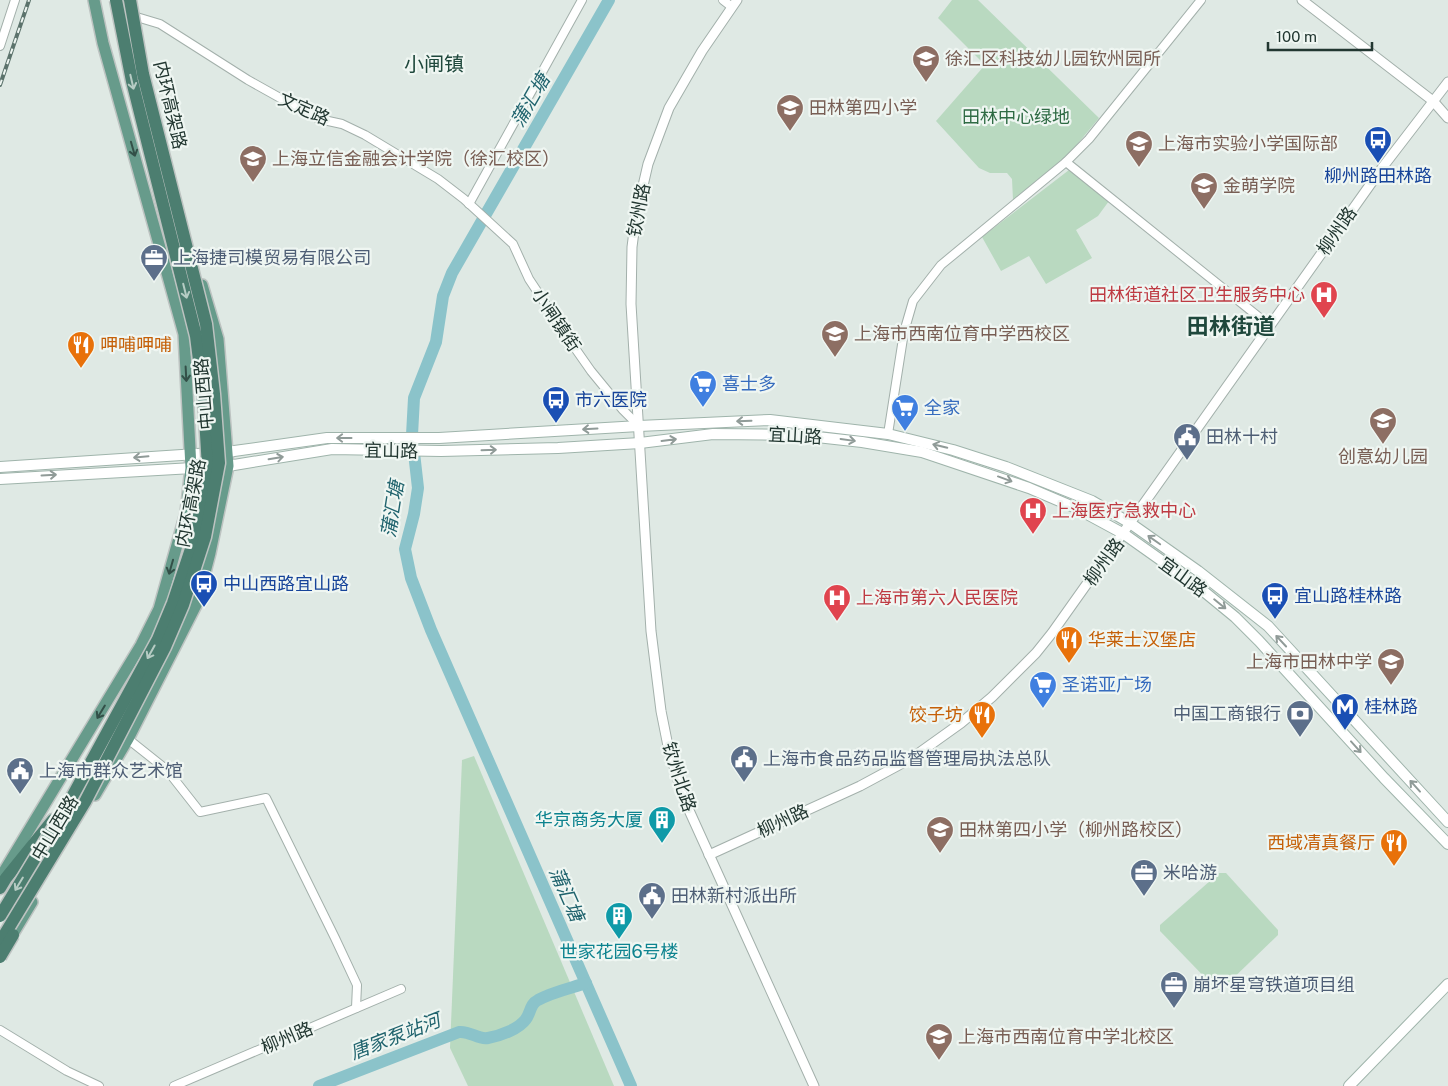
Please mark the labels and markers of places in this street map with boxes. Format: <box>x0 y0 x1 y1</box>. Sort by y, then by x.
school or university icon: 徐汇区科技幼儿园钦州园所 <box>911 44 941 83</box>
place label: 徐汇区科技幼儿园钦州园所 <box>945 48 1161 69</box>
school or university icon: 田林第四小学 <box>775 93 805 132</box>
place label: 田林第四小学 <box>809 97 917 118</box>
bus stop icon: 柳州路田林路 <box>1363 125 1393 164</box>
school or university icon: 上海市实验小学国际部 <box>1124 129 1154 168</box>
place label: 上海市实验小学国际部 <box>1158 133 1338 154</box>
school or university icon: 上海立信金融会计学院（徐汇校区） <box>238 144 268 183</box>
place label: 上海立信金融会计学院（徐汇校区） <box>272 148 560 169</box>
place label: 柳州路田林路 <box>1324 165 1432 186</box>
school or university icon: 金萌学院 <box>1189 171 1219 210</box>
place label: 金萌学院 <box>1223 175 1295 196</box>
office icon: 上海捷司模贸易有限公司 <box>139 243 169 282</box>
place label: 上海捷司模贸易有限公司 <box>173 247 371 268</box>
hospital icon: 田林街道社区卫生服务中心 <box>1309 280 1339 319</box>
place label: 田林街道社区卫生服务中心 <box>1089 284 1305 305</box>
school or university icon: 上海市西南位育中学西校区 <box>820 319 850 358</box>
place label: 上海市西南位育中学西校区 <box>854 323 1070 344</box>
restaurant icon: 呷哺呷哺 <box>66 330 96 369</box>
place label: 呷哺呷哺 <box>100 334 172 355</box>
supermarket icon: 喜士多 <box>688 369 718 408</box>
place label: 喜士多 <box>722 373 776 394</box>
bus stop icon: 市六医院 <box>541 385 571 424</box>
place label: 市六医院 <box>575 389 647 410</box>
supermarket icon: 全家 <box>890 393 920 432</box>
place label: 全家 <box>924 397 960 418</box>
school or university icon: 创意幼儿园 <box>1368 406 1398 445</box>
public building icon: 田林十村 <box>1172 422 1202 461</box>
place label: 田林十村 <box>1206 426 1278 447</box>
place label: 创意幼儿园 <box>1338 446 1428 467</box>
hospital icon: 上海医疗急救中心 <box>1018 496 1048 535</box>
place label: 上海医疗急救中心 <box>1052 500 1196 521</box>
bus stop icon: 中山西路宜山路 <box>189 569 219 608</box>
place label: 中山西路宜山路 <box>223 573 349 594</box>
bus stop icon: 宜山路桂林路 <box>1260 581 1290 620</box>
hospital icon: 上海市第六人民医院 <box>822 583 852 622</box>
place label: 宜山路桂林路 <box>1294 585 1402 606</box>
place label: 上海市第六人民医院 <box>856 587 1018 608</box>
restaurant icon: 华莱士汉堡店 <box>1054 625 1084 664</box>
place label: 华莱士汉堡店 <box>1088 629 1196 650</box>
school or university icon: 上海市田林中学 <box>1376 647 1406 686</box>
place label: 上海市田林中学 <box>1246 651 1372 672</box>
supermarket icon: 圣诺亚广场 <box>1028 670 1058 709</box>
place label: 圣诺亚广场 <box>1062 674 1152 695</box>
metro station icon: 桂林路 <box>1330 692 1360 731</box>
place label: 桂林路 <box>1364 696 1418 717</box>
bank icon: 中国工商银行 <box>1285 699 1315 738</box>
restaurant icon: 饺子坊 <box>967 700 997 739</box>
place label: 中国工商银行 <box>1173 703 1281 724</box>
place label: 饺子坊 <box>909 704 963 725</box>
public building icon: 上海市食品药品监督管理局执法总队 <box>729 744 759 783</box>
place label: 上海市食品药品监督管理局执法总队 <box>763 748 1051 769</box>
public building icon: 上海市群众艺术馆 <box>5 756 35 795</box>
place label: 上海市群众艺术馆 <box>39 760 183 781</box>
building icon: 华京商务大厦 <box>647 805 677 844</box>
place label: 华京商务大厦 <box>535 809 643 830</box>
school or university icon: 田林第四小学（柳州路校区） <box>925 815 955 854</box>
place label: 田林第四小学（柳州路校区） <box>959 819 1193 840</box>
restaurant icon: 西域凊真餐厅 <box>1379 828 1409 867</box>
place label: 西域凊真餐厅 <box>1267 832 1375 853</box>
office icon: 米哈游 <box>1129 858 1159 897</box>
place label: 米哈游 <box>1163 862 1217 883</box>
public building icon: 田林新村派出所 <box>637 881 667 920</box>
place label: 田林新村派出所 <box>671 885 797 906</box>
building icon: 世家花园6号楼 <box>604 901 634 940</box>
place label: 世家花园6号楼 <box>559 941 679 962</box>
office icon: 崩坏星穹铁道项目组 <box>1159 970 1189 1009</box>
place label: 崩坏星穹铁道项目组 <box>1193 974 1355 995</box>
school or university icon: 上海市西南位育中学北校区 <box>924 1022 954 1061</box>
place label: 上海市西南位育中学北校区 <box>958 1026 1174 1047</box>

